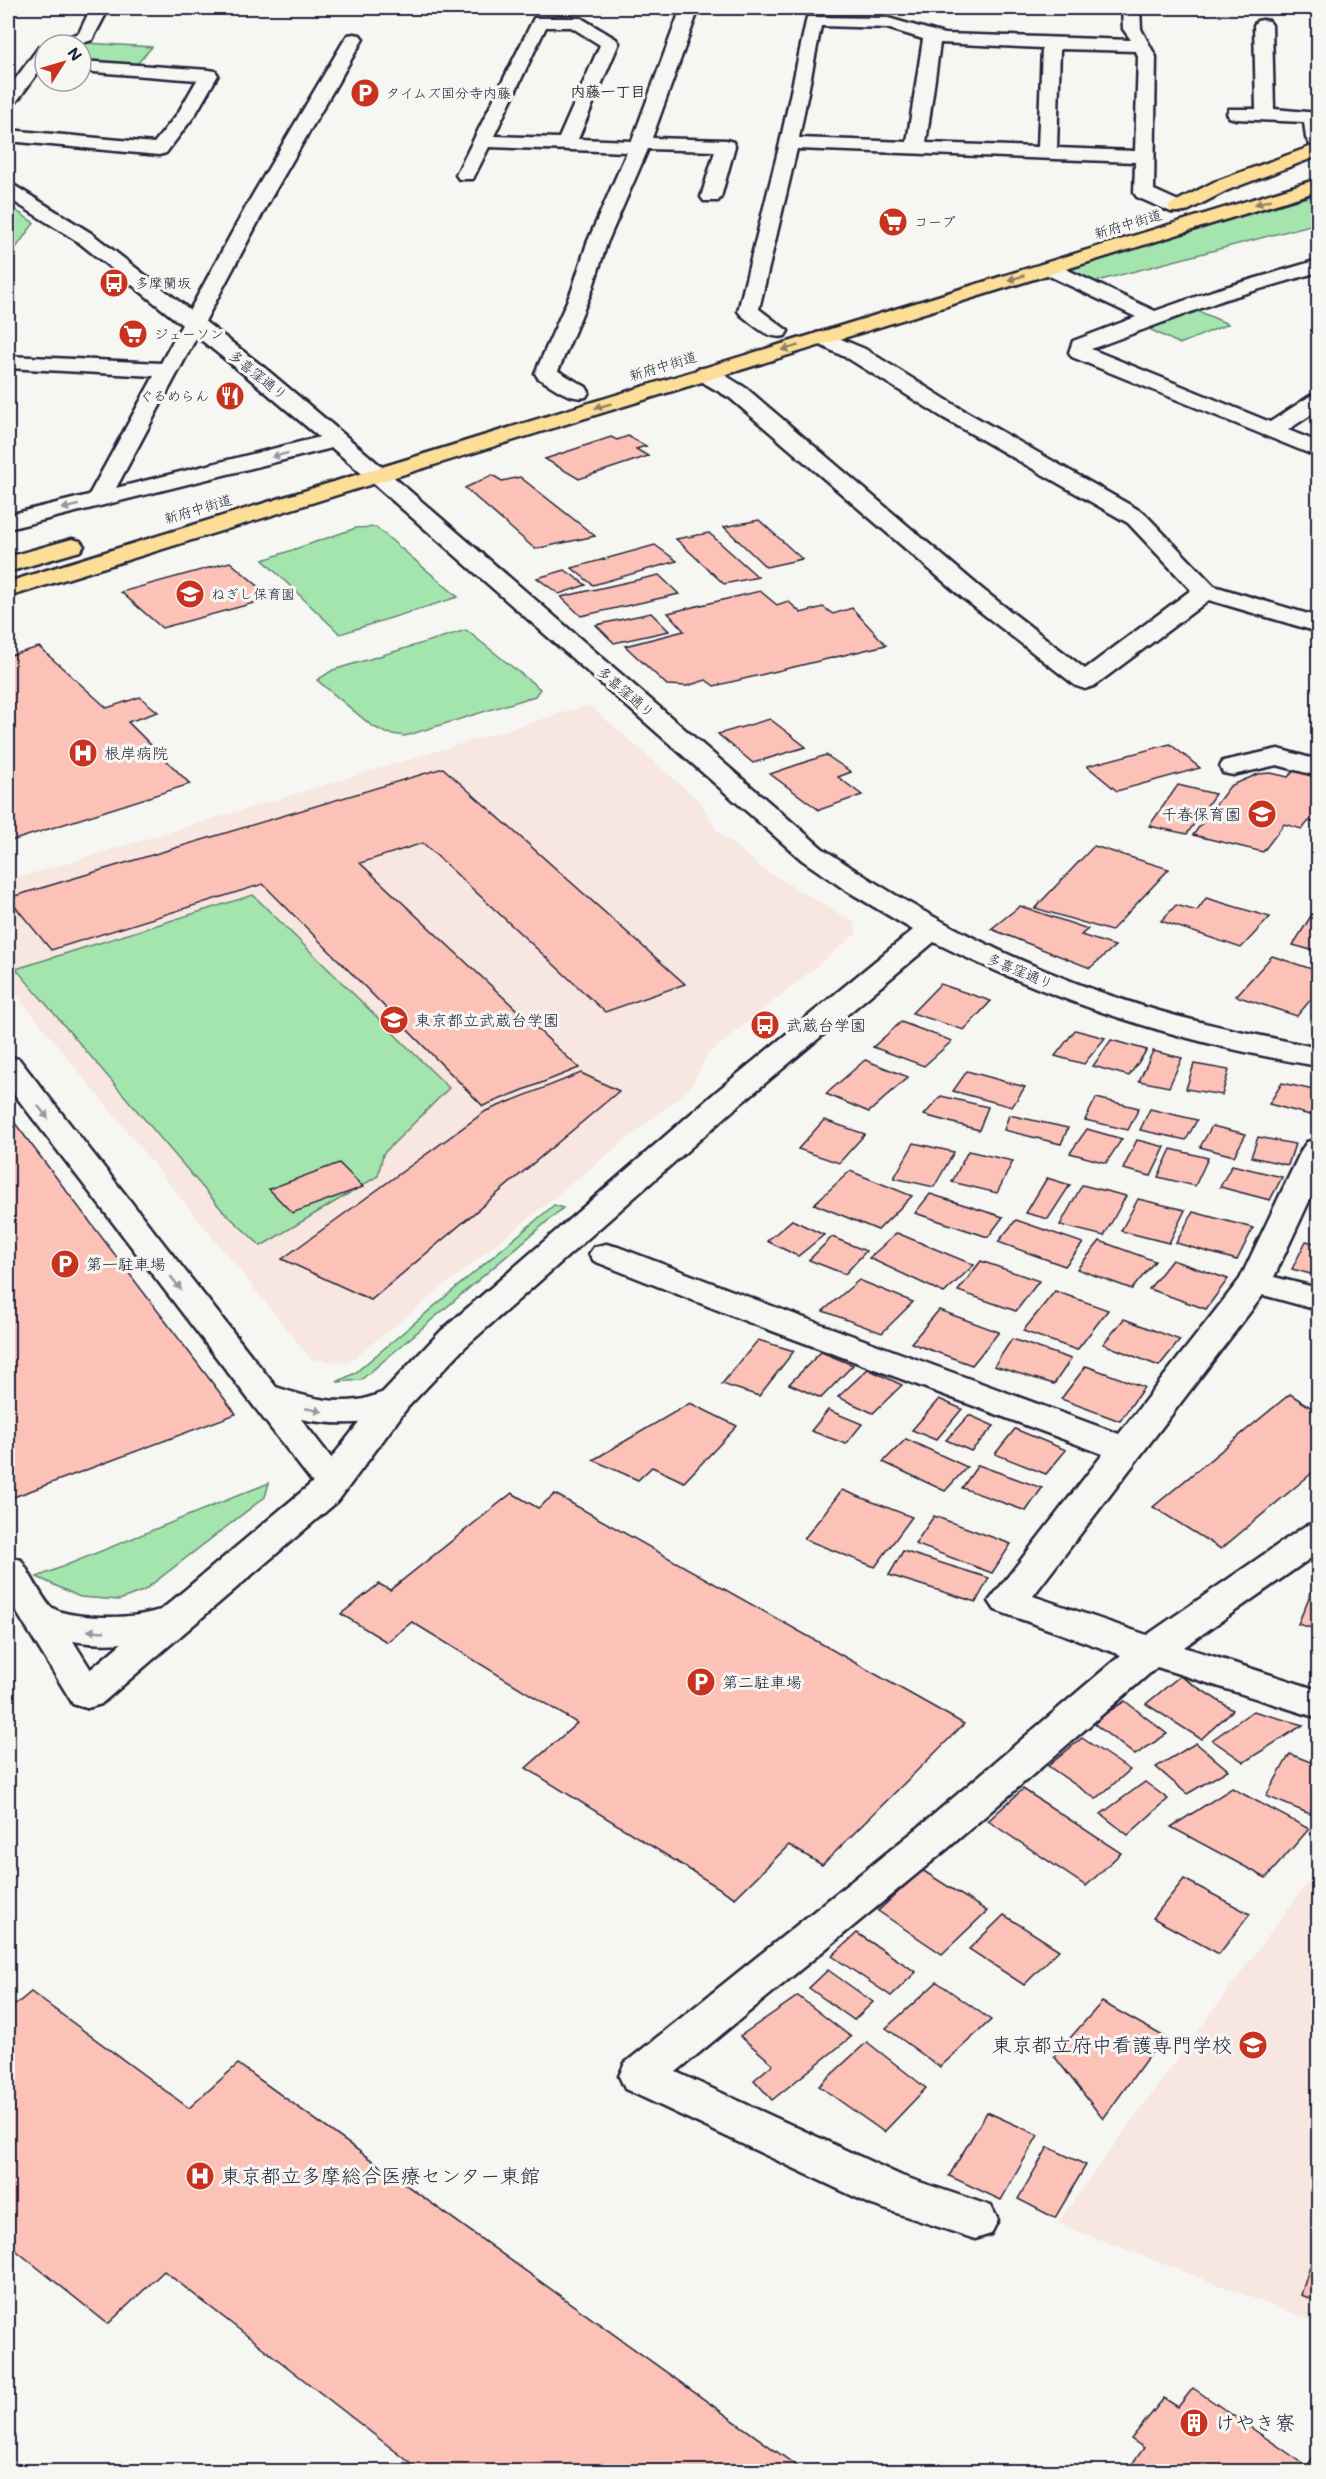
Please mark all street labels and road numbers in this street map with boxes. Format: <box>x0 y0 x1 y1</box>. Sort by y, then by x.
street label: 新府中街道 <box>1092 204 1164 243</box>
street label: 多喜窪通り <box>225 345 291 404</box>
street label: 新府中街道 <box>627 346 699 385</box>
street label: 新府中街道 <box>162 489 234 528</box>
street label: 多喜窪通り <box>594 661 659 722</box>
street label: 多喜窪通り <box>984 948 1056 993</box>

